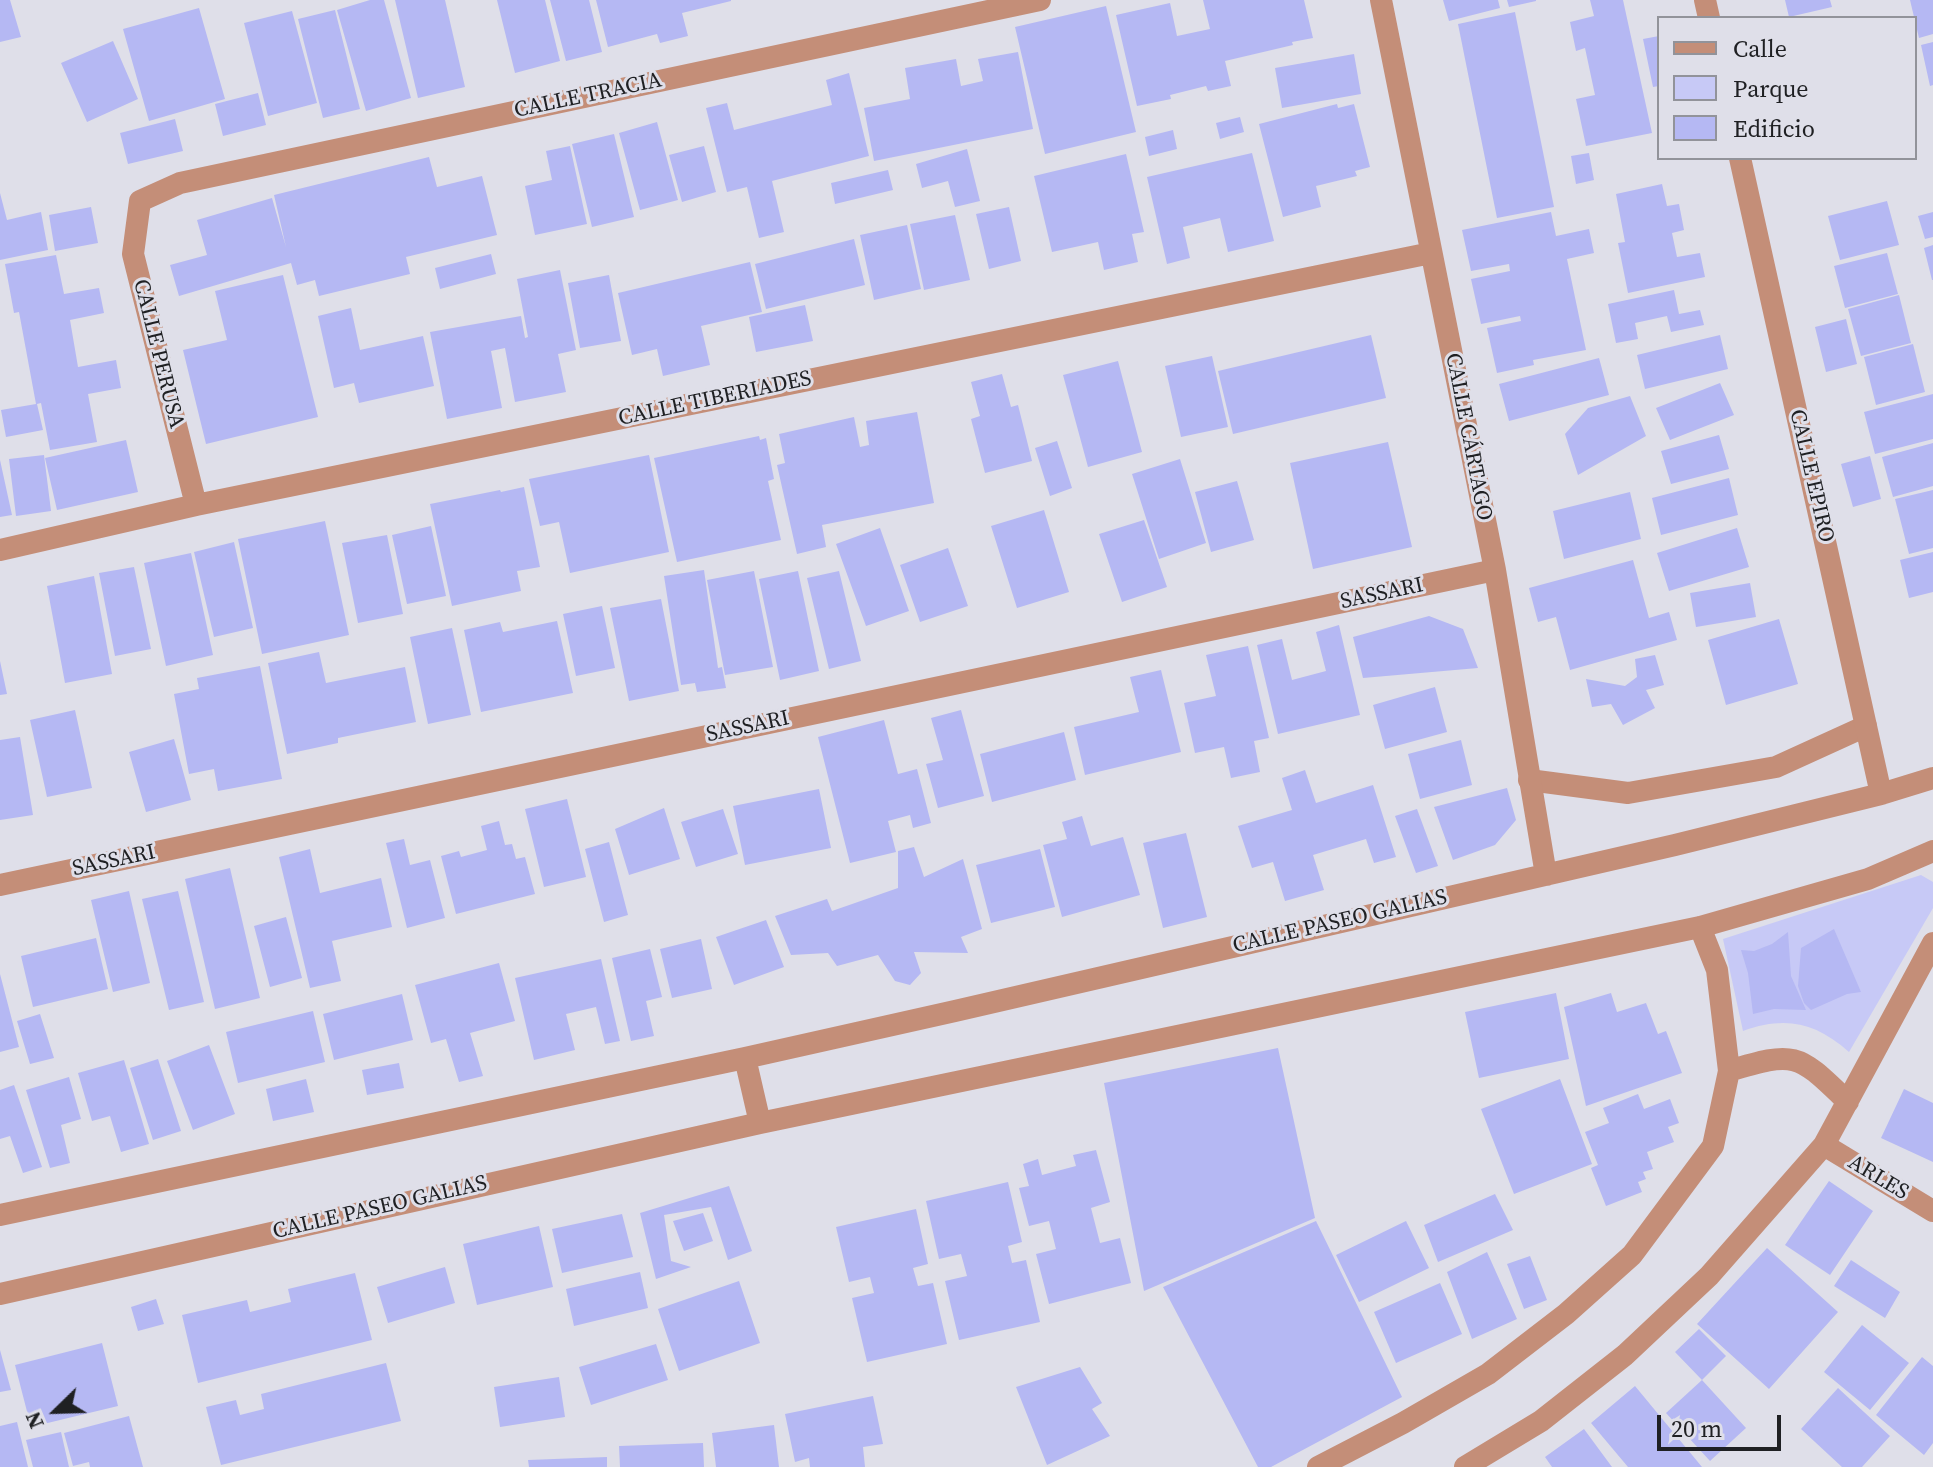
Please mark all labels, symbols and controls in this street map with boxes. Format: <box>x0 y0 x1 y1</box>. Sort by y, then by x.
legend <box>1657 16 1917 160</box>
text: Calle <box>1733 32 1787 65</box>
street label: CALLE TRACIA <box>512 67 664 125</box>
text: Parque <box>1733 72 1809 105</box>
text: Edificio <box>1733 112 1815 145</box>
street label: CALLE PERUSA <box>127 277 189 431</box>
street label: CALLE CÁRTAGO <box>1439 351 1497 523</box>
street label: CALLE TIBERIADES <box>616 366 814 432</box>
street label: CALLE EPIRO <box>1783 407 1839 545</box>
street label: SASSARI <box>1338 572 1426 616</box>
street label: SASSARI <box>704 705 792 749</box>
street label: SASSARI <box>70 839 158 883</box>
street label: CALLE PASEO GALIAS <box>1230 884 1450 960</box>
street label: ARLES <box>1843 1150 1913 1206</box>
street label: CALLE PASEO GALIAS <box>270 1170 490 1246</box>
north arrow <box>16 1371 96 1451</box>
scale bar <box>1661 1399 1785 1449</box>
text: N <box>17 1407 51 1434</box>
text: 20 m <box>1671 1412 1722 1445</box>

